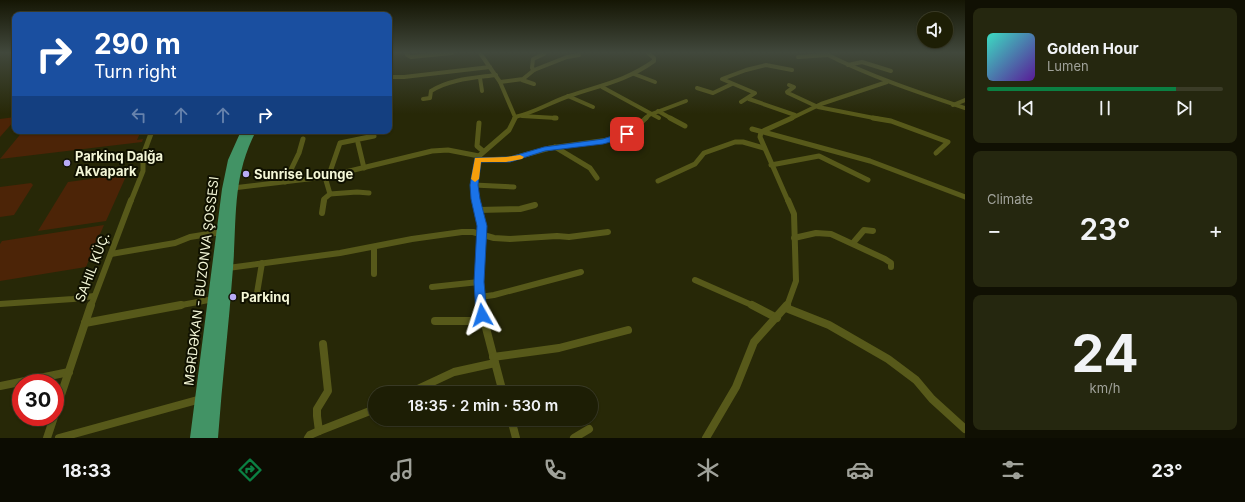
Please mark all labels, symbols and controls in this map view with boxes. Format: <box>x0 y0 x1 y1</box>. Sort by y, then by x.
map controls <box>917 12 953 48</box>
button: sound <box>917 12 953 48</box>
text: 290 m <box>94 27 181 61</box>
icon: right <box>28 28 80 80</box>
text: Golden Hour <box>1047 39 1139 58</box>
text: Lumen <box>1047 58 1089 74</box>
text: Turn right <box>94 61 177 82</box>
icon: previous <box>1015 97 1037 119</box>
icon: pause <box>1094 97 1116 119</box>
icon: next <box>1173 97 1195 119</box>
icon: left <box>128 104 150 126</box>
icon: ahead <box>170 104 192 126</box>
icon: ahead <box>212 104 234 126</box>
icon: right <box>254 104 276 126</box>
pin <box>610 117 644 151</box>
icon: arrive <box>616 123 638 145</box>
place label: Parkinq Dalğa Akvapark <box>75 148 163 179</box>
marker: Parkinq Dalğa Akvapark <box>62 158 72 168</box>
place label: Sunrise Lounge <box>254 166 353 182</box>
marker: Sunrise Lounge <box>241 169 251 179</box>
street label: MƏRDƏKAN - BUZONVA ŞOSSESI <box>180 175 222 387</box>
text: Climate <box>987 191 1033 207</box>
text: 23° <box>1079 211 1131 247</box>
text: − <box>987 217 1002 243</box>
text: + <box>1208 217 1223 243</box>
street label: SAHIL KÜÇ. <box>71 230 113 304</box>
place label: Parkinq <box>241 289 290 305</box>
marker: Parkinq <box>228 292 238 302</box>
position arrow <box>461 294 503 336</box>
text: 24 <box>1071 322 1139 385</box>
speed limit sign: 30 <box>12 374 64 426</box>
text: km/h <box>1090 380 1120 396</box>
text: 18:35 · 2 min · 530 m <box>408 396 558 415</box>
icon: directions <box>236 456 264 484</box>
icon: music <box>388 456 416 484</box>
icon: phone <box>541 456 569 484</box>
icon: climate <box>694 456 722 484</box>
icon: car <box>846 456 874 484</box>
icon: filters <box>999 456 1027 484</box>
text: 18:33 <box>62 460 111 481</box>
text: 23° <box>1152 460 1183 481</box>

